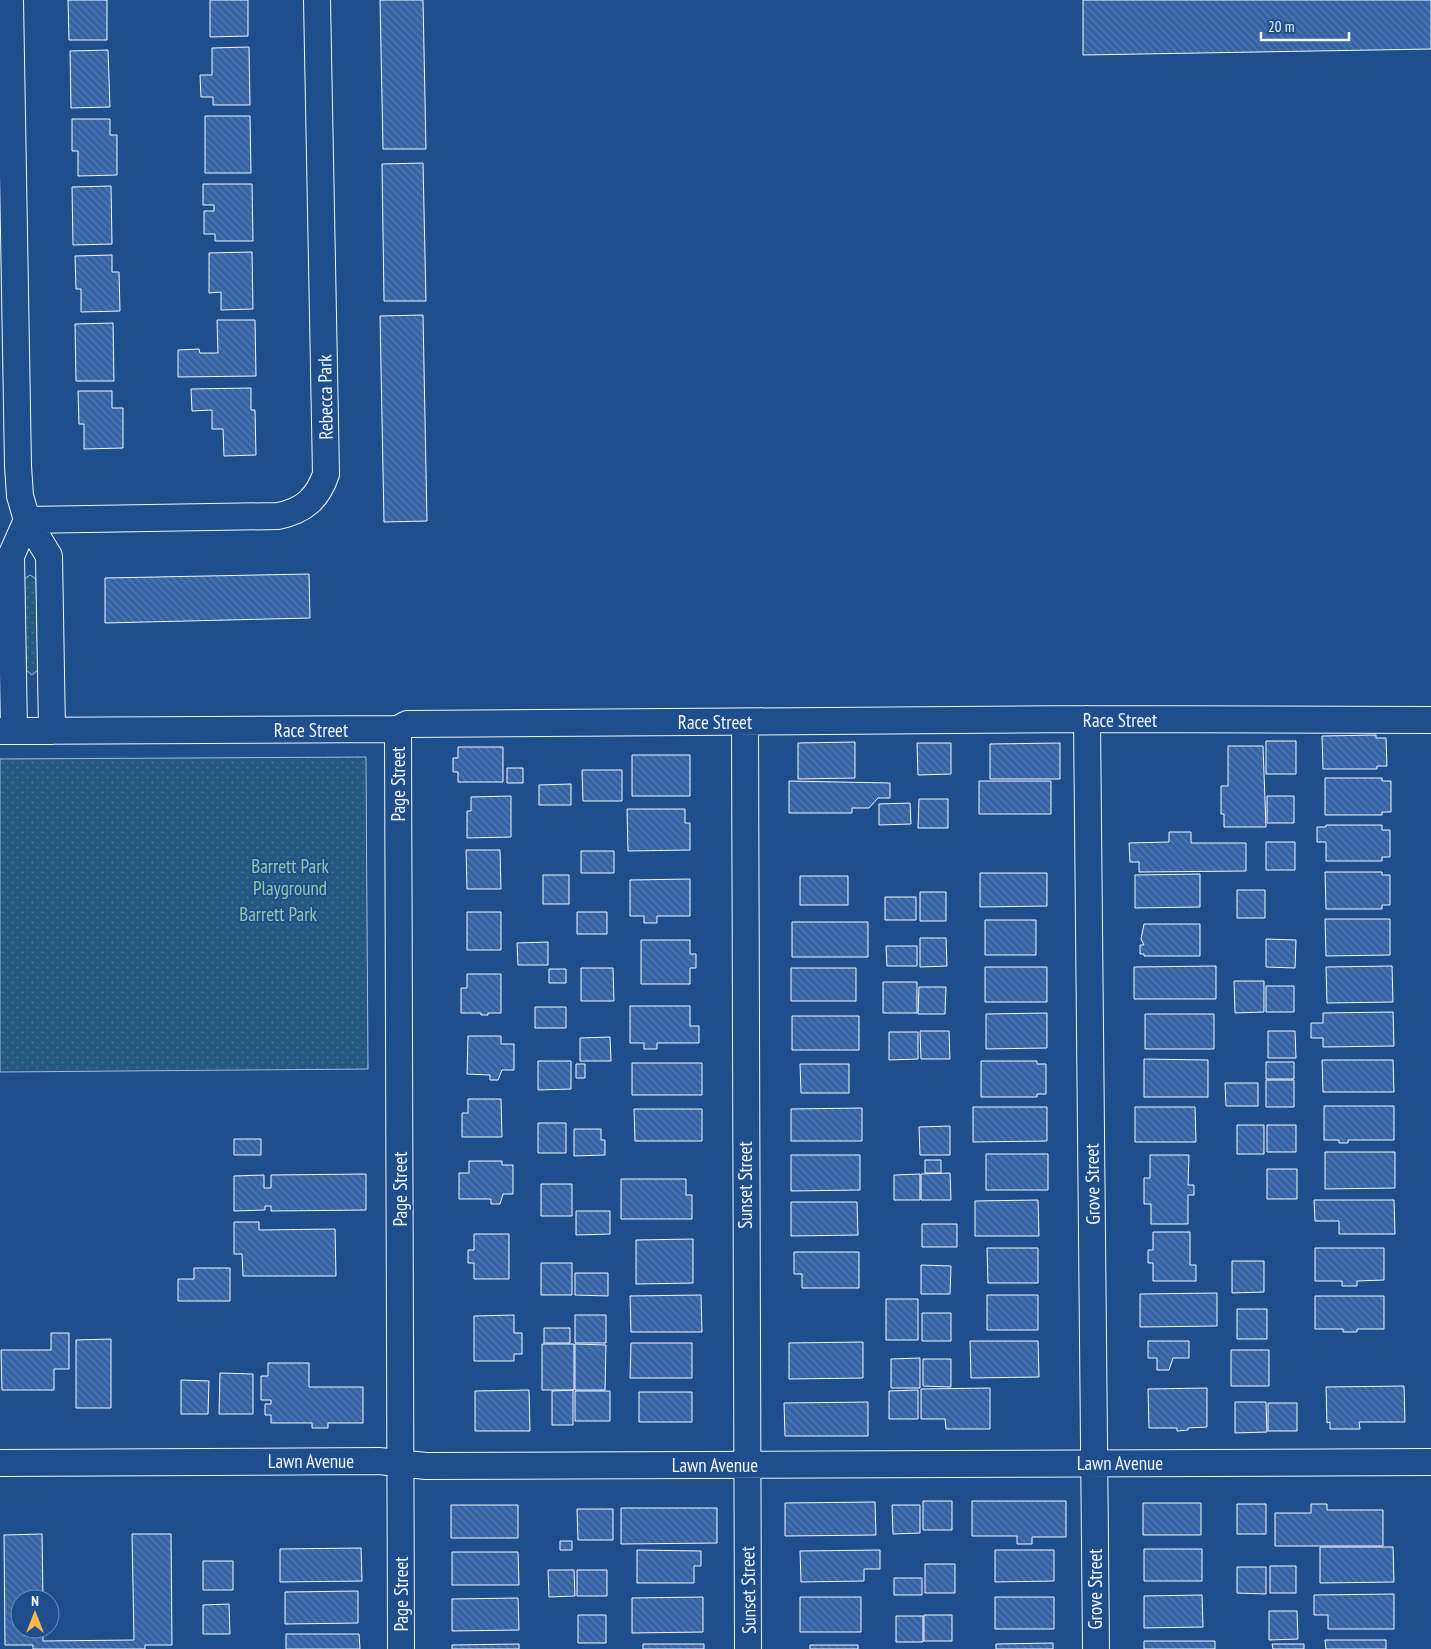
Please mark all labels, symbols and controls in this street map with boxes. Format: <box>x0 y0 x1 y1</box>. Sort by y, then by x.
scale bar <box>1261 10 1348 42</box>
text: 20 m <box>1268 17 1294 36</box>
street label: Rebecca Park <box>312 354 338 440</box>
street label: Race Street <box>1083 708 1158 732</box>
street label: Race Street <box>678 710 753 734</box>
street label: Race Street <box>274 718 349 742</box>
street label: Page Street <box>386 746 410 822</box>
park label: Barrett Park Playground <box>251 854 329 900</box>
park label: Barrett Park <box>239 902 317 926</box>
street label: Sunset Street <box>733 1140 757 1229</box>
street label: Grove Street <box>1079 1142 1105 1225</box>
street label: Page Street <box>388 1151 412 1227</box>
street label: Lawn Avenue <box>268 1449 354 1473</box>
street label: Lawn Avenue <box>1077 1451 1163 1475</box>
street label: Lawn Avenue <box>672 1453 758 1477</box>
street label: Sunset Street <box>735 1545 761 1634</box>
street label: Grove Street <box>1083 1548 1107 1630</box>
street label: Page Street <box>389 1556 413 1632</box>
north arrow <box>10 1589 60 1639</box>
text: N <box>31 1592 39 1610</box>

